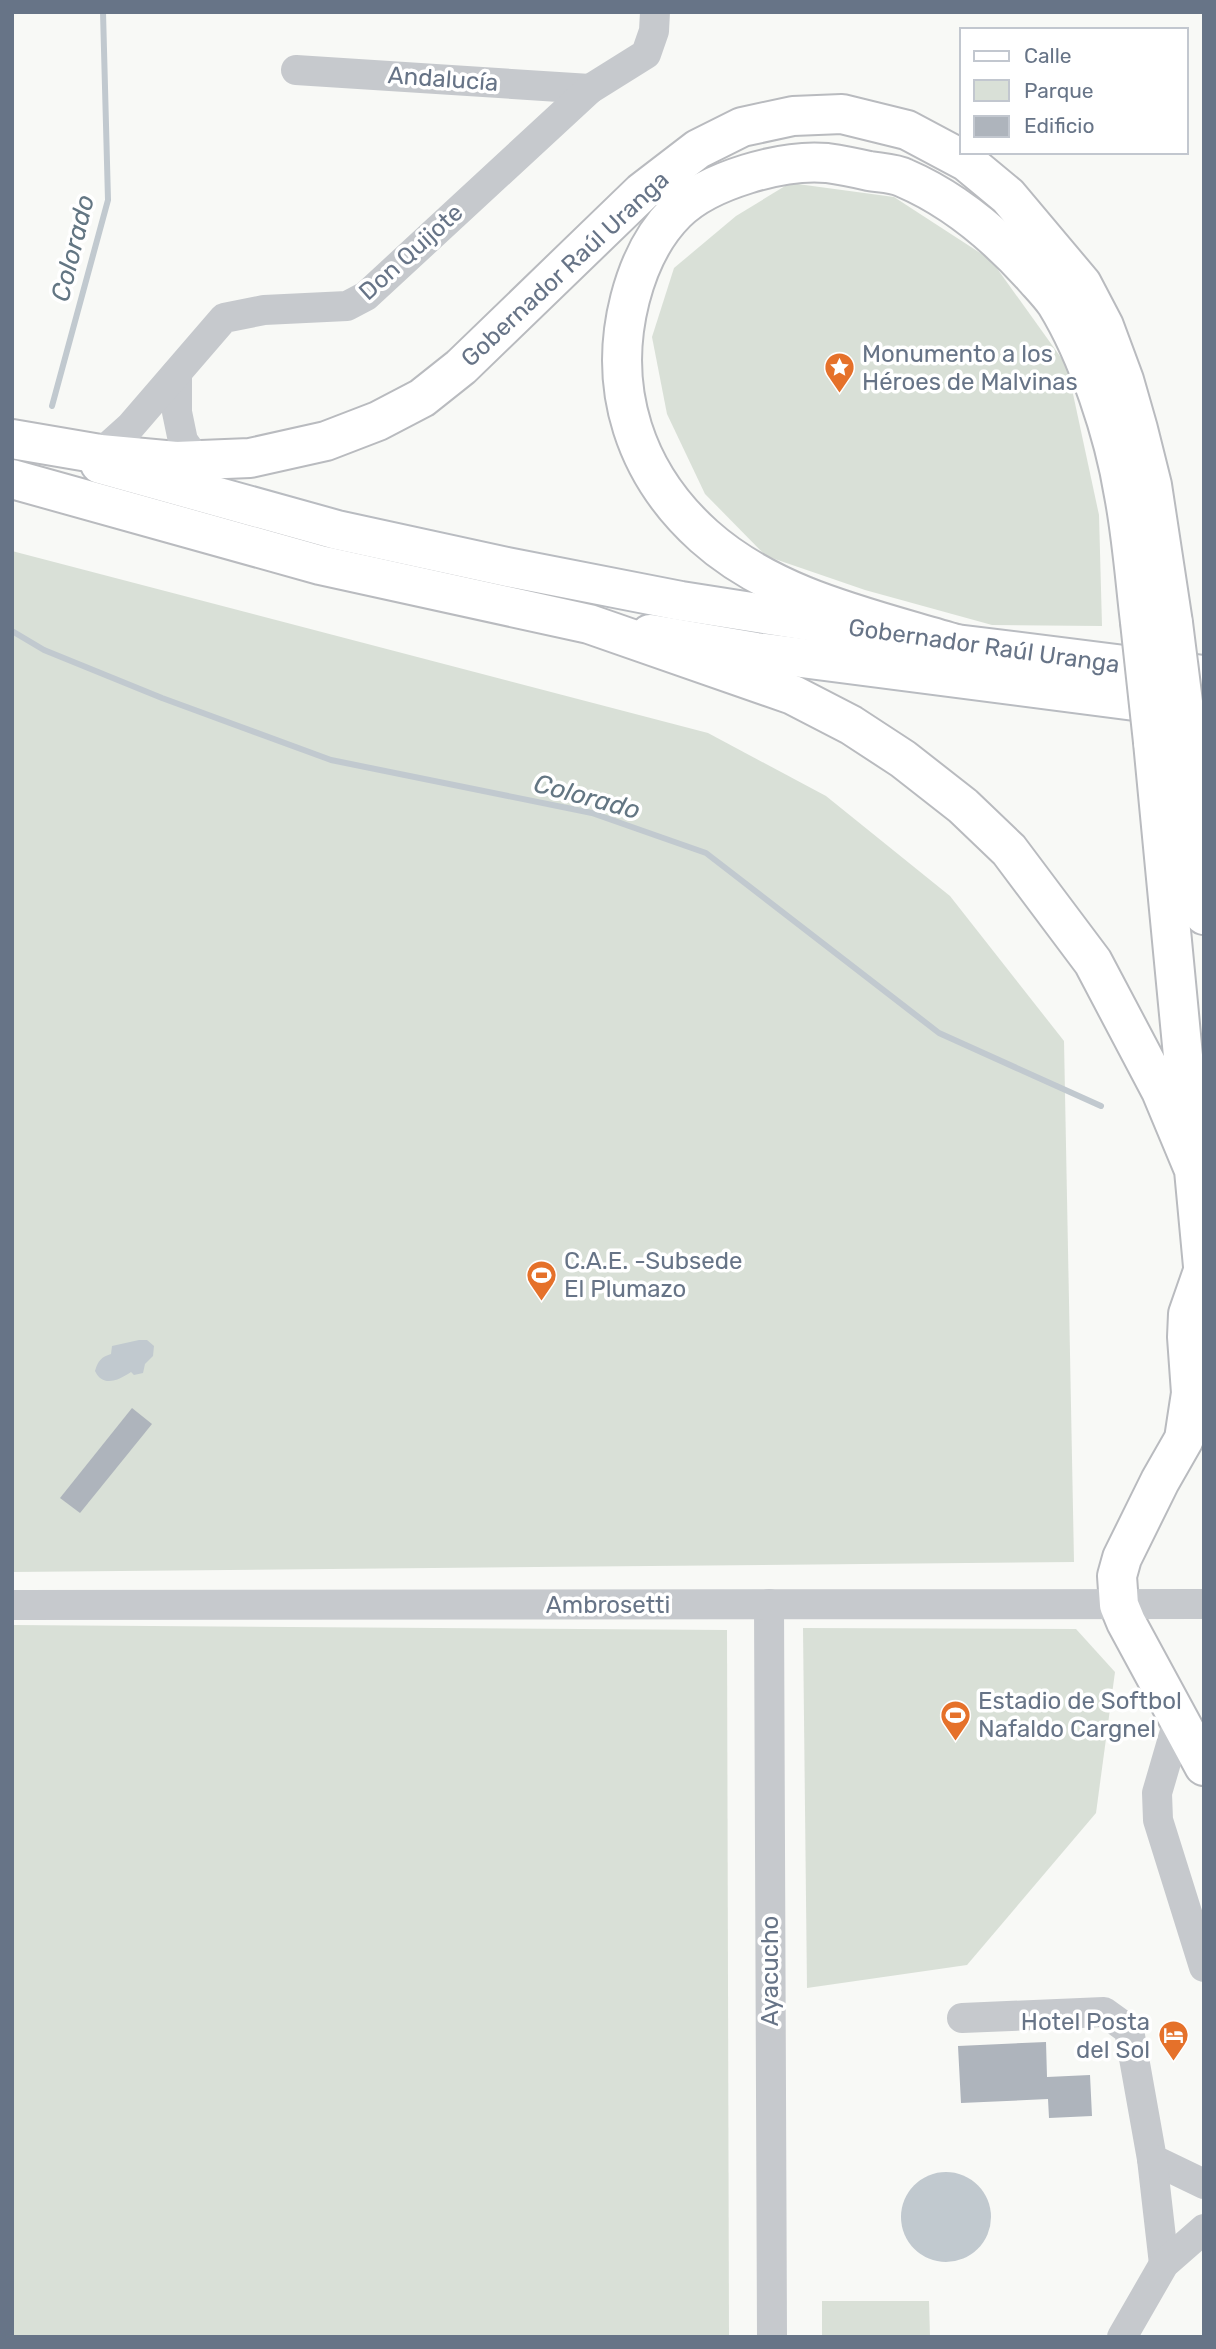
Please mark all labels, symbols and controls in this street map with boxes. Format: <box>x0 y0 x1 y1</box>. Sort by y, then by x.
legend <box>960 28 1188 154</box>
text: Calle <box>1024 43 1072 68</box>
street label: Andalucía <box>387 61 499 97</box>
text: Parque <box>1024 78 1094 103</box>
text: Edificio <box>1024 113 1094 138</box>
street label: Gobernador Raúl Uranga <box>455 165 675 373</box>
water label: Colorado <box>45 191 101 305</box>
street label: Don Quijote <box>353 198 469 306</box>
place label: Monumento a los Héroes de Malvinas <box>862 340 1078 396</box>
place icon: Monumento a los Héroes de Malvinas <box>822 351 856 395</box>
street label: Gobernador Raúl Uranga <box>847 613 1121 679</box>
water label: Colorado <box>530 768 644 826</box>
place label: C.A.E. -Subsede El Plumazo <box>564 1247 742 1303</box>
sports icon: C.A.E. -Subsede El Plumazo <box>524 1258 558 1302</box>
street label: Ambrosetti <box>546 1591 670 1619</box>
place label: Estadio de Softbol Nafaldo Cargnel <box>978 1687 1182 1743</box>
sports icon: Estadio de Softbol Nafaldo Cargnel <box>938 1698 972 1742</box>
street label: Ayacucho <box>756 1916 784 2026</box>
place label: Hotel Posta del Sol <box>1021 2008 1150 2064</box>
hotel icon: Hotel Posta del Sol <box>1156 2019 1190 2063</box>

